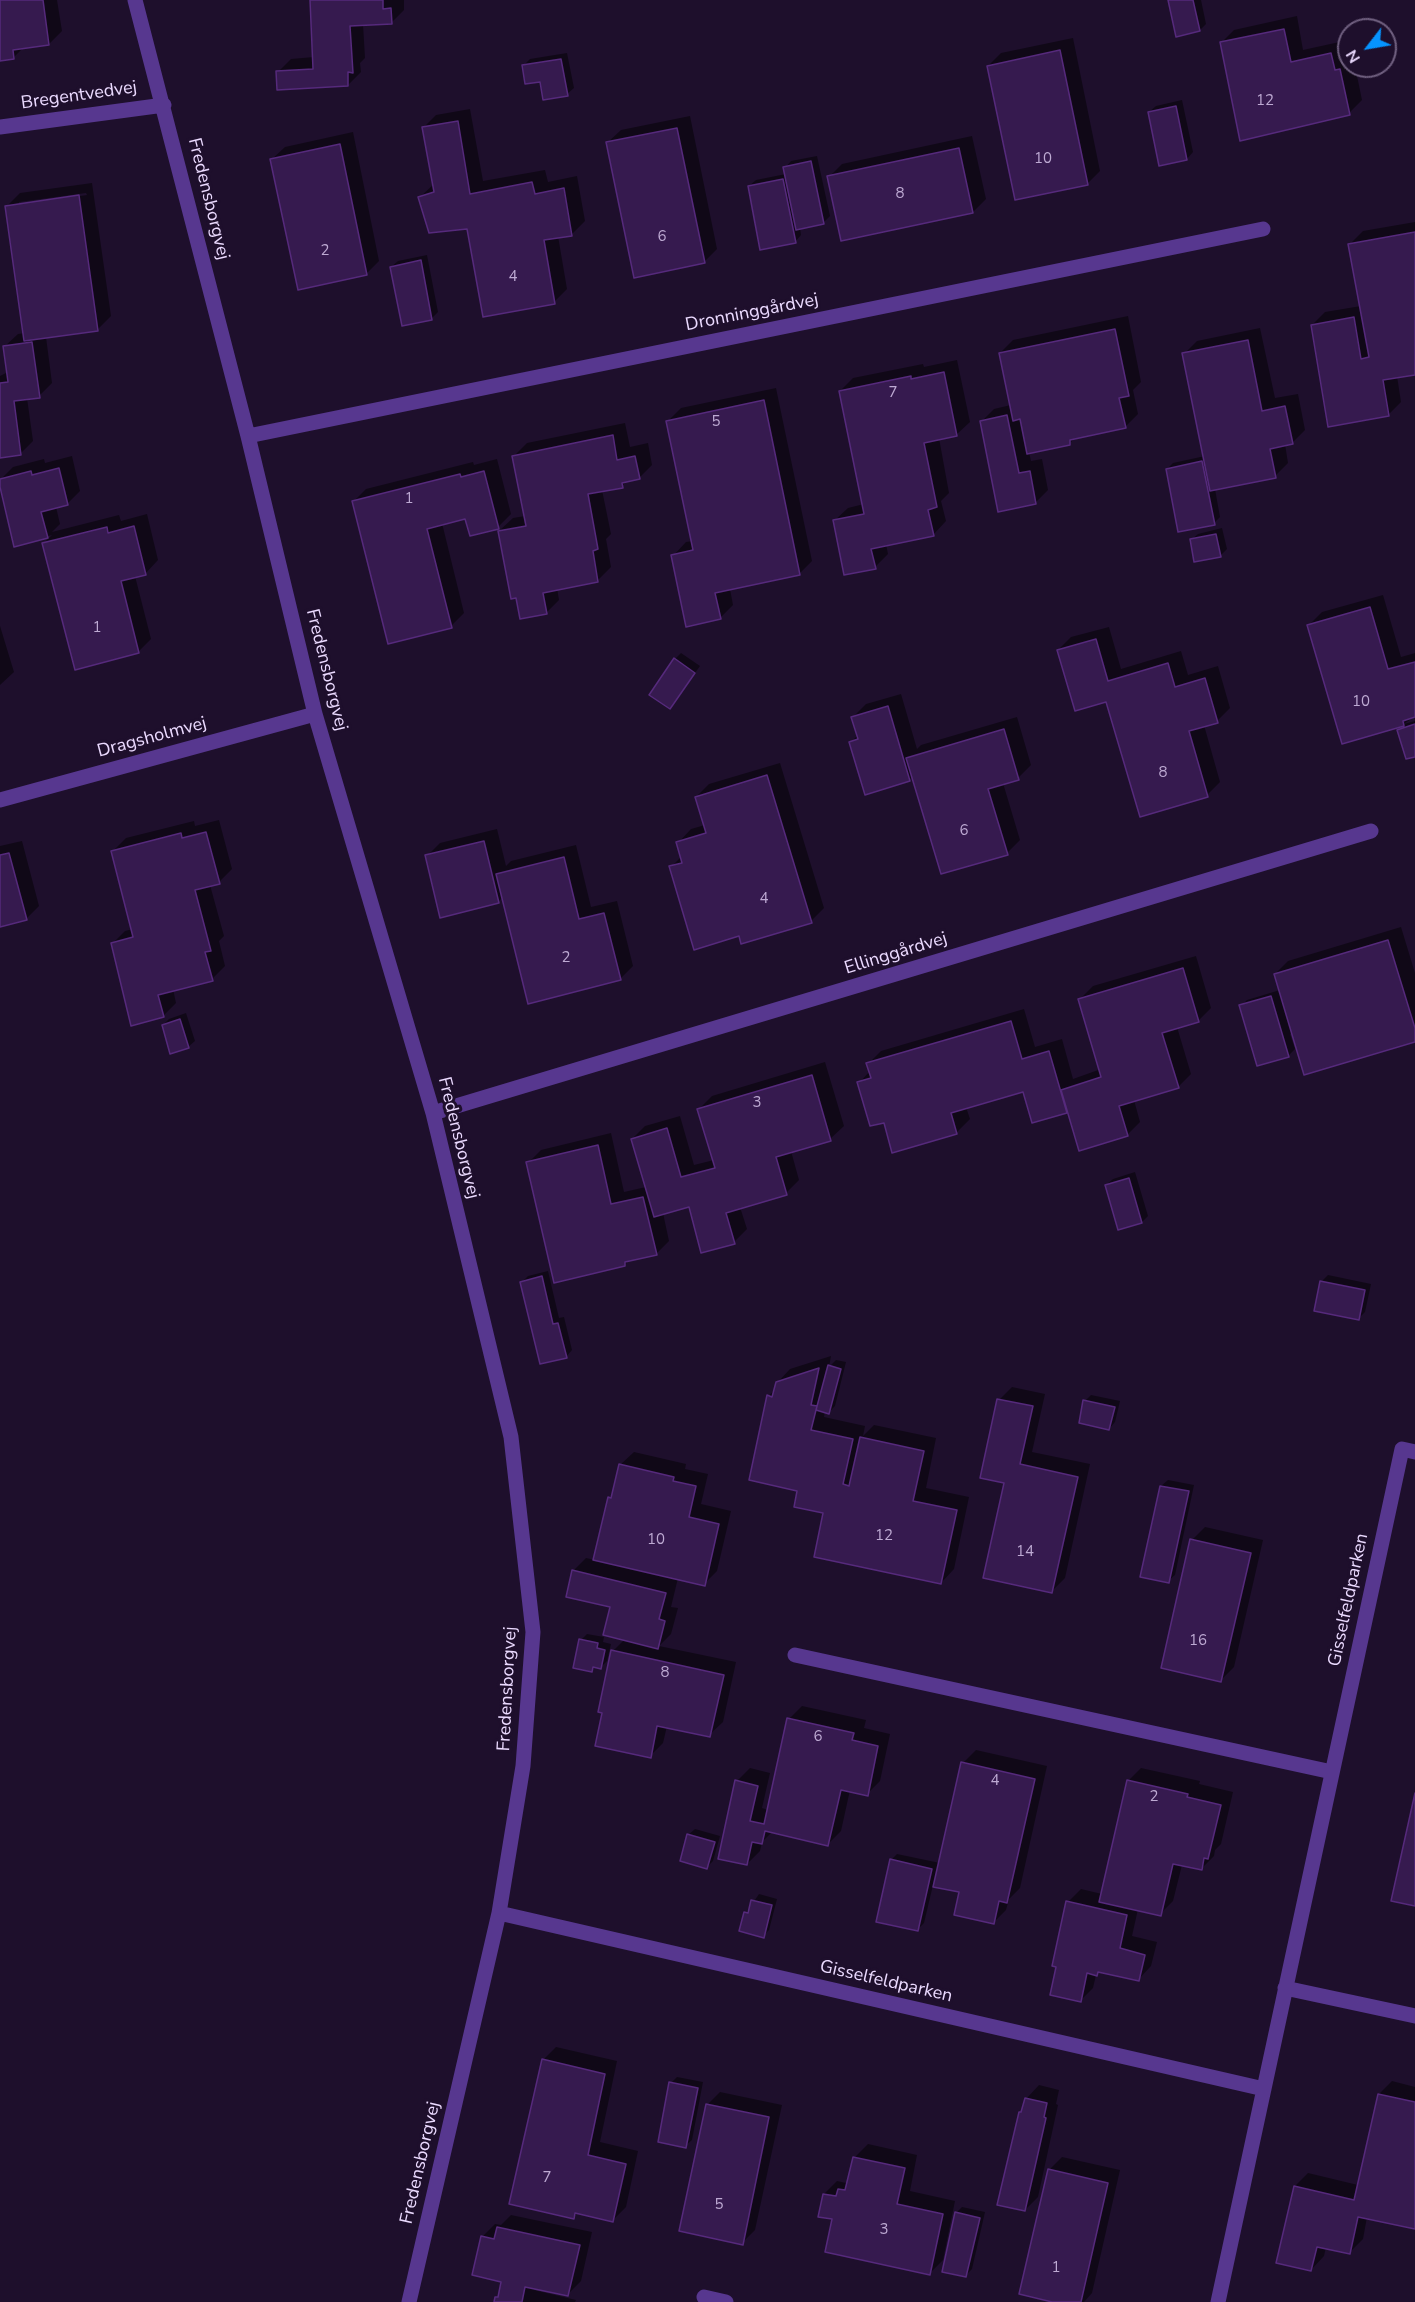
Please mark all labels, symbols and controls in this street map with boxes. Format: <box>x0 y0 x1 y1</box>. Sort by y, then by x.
north arrow <box>1337 18 1397 78</box>
text: N <box>1341 45 1366 67</box>
street label: Bregentvedvej <box>20 77 138 115</box>
house number: 12 <box>1256 92 1274 110</box>
street label: Fredensborgvej <box>182 136 234 262</box>
house number: 10 <box>1034 150 1052 168</box>
house number: 8 <box>896 185 904 203</box>
house number: 6 <box>658 228 666 246</box>
house number: 2 <box>321 242 329 260</box>
house number: 4 <box>509 268 517 286</box>
street label: Dronninggårdvej <box>684 290 820 336</box>
house number: 7 <box>889 384 897 402</box>
house number: 5 <box>712 413 720 431</box>
house number: 1 <box>405 490 413 508</box>
street label: Fredensborgvej <box>300 607 352 733</box>
house number: 1 <box>93 619 101 637</box>
house number: 10 <box>1352 693 1370 711</box>
street label: Dragsholmvej <box>95 713 209 763</box>
house number: 8 <box>1159 764 1167 782</box>
house number: 6 <box>960 822 968 840</box>
house number: 4 <box>760 890 768 908</box>
street label: Ellinggårdvej <box>842 928 950 980</box>
house number: 2 <box>562 949 570 967</box>
street label: Fredensborgvej <box>432 1075 484 1201</box>
house number: 3 <box>753 1094 761 1112</box>
house number: 12 <box>875 1527 893 1545</box>
house number: 10 <box>647 1531 665 1549</box>
street label: Gisselfeldparken <box>1324 1532 1374 1668</box>
house number: 14 <box>1016 1543 1034 1561</box>
street label: Fredensborgvej <box>494 1626 522 1752</box>
house number: 16 <box>1189 1632 1207 1650</box>
house number: 8 <box>661 1664 669 1682</box>
house number: 6 <box>814 1728 822 1746</box>
house number: 4 <box>991 1772 999 1790</box>
house number: 2 <box>1150 1788 1158 1806</box>
street label: Gisselfeldparken <box>818 1956 954 2008</box>
street label: Fredensborgvej <box>396 2100 446 2226</box>
house number: 7 <box>543 2169 551 2187</box>
house number: 5 <box>715 2196 723 2214</box>
house number: 3 <box>880 2221 888 2239</box>
house number: 1 <box>1052 2259 1060 2277</box>

